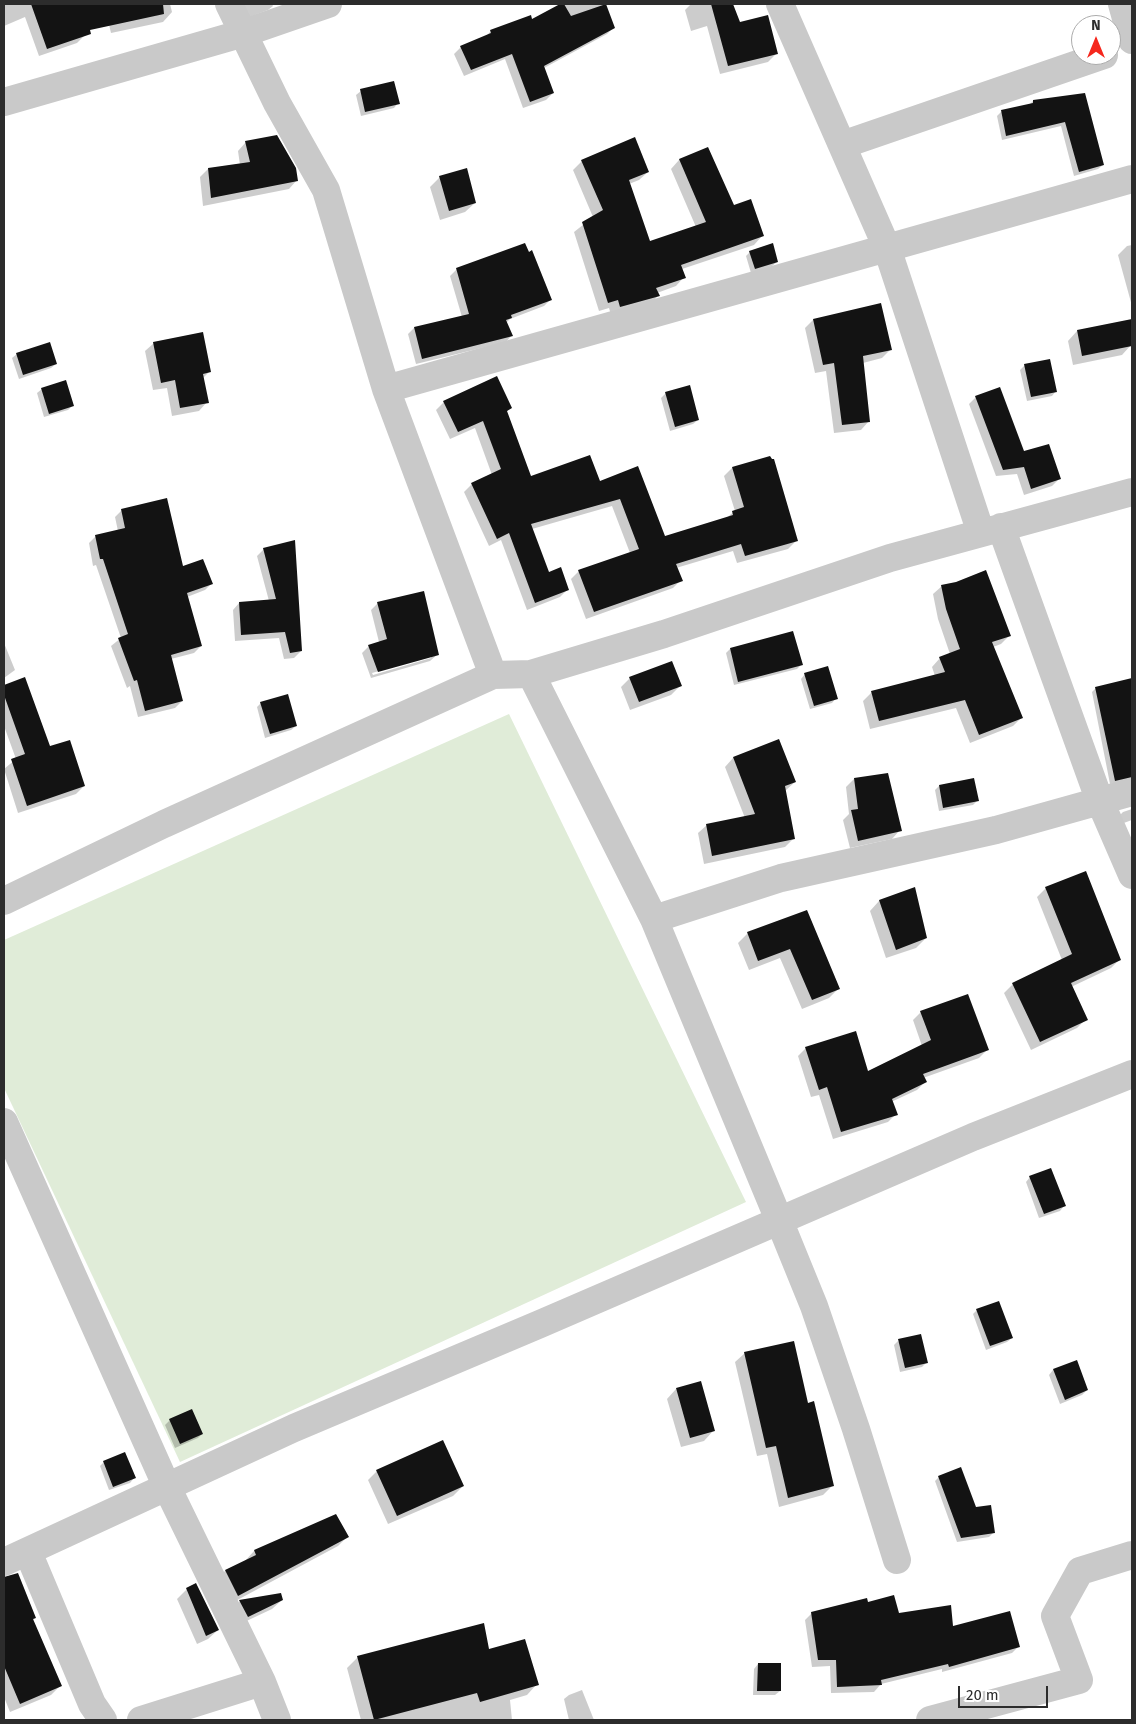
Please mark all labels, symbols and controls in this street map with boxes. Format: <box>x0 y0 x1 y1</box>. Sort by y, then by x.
north arrow <box>1071 15 1121 65</box>
text: N <box>1091 17 1101 34</box>
scale bar <box>961 1676 1051 1708</box>
text: 20 m <box>966 1686 999 1704</box>

